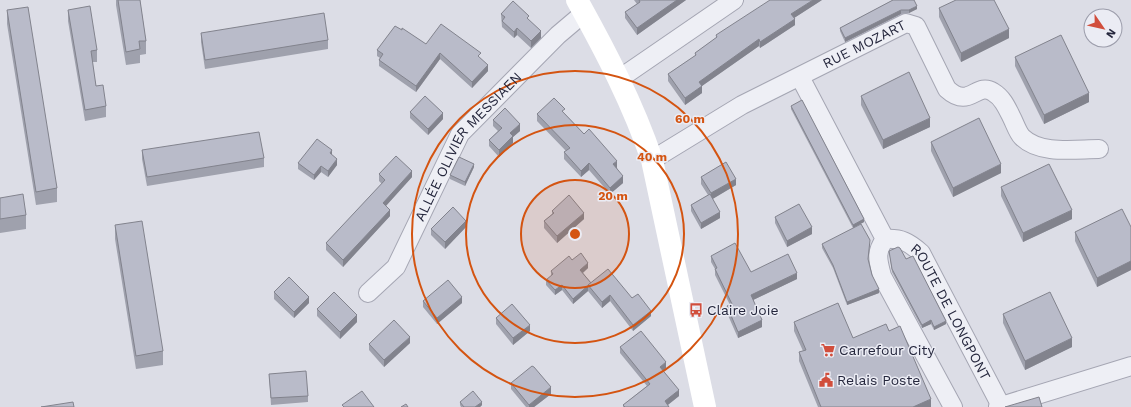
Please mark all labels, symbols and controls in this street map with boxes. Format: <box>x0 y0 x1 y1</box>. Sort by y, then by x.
north arrow <box>1083 8 1123 48</box>
street label: RUE MOZART <box>820 16 909 71</box>
text: N <box>1103 26 1119 40</box>
street label: ALLÉE OLIVIER MESSIAEN <box>411 69 525 224</box>
text: 60 m <box>675 112 705 126</box>
text: 40 m <box>637 150 667 164</box>
text: 20 m <box>598 189 628 203</box>
centre of rings <box>568 227 582 241</box>
street label: ROUTE DE LONGPONT <box>908 240 994 383</box>
bus stop icon: Claire Joie <box>688 302 704 318</box>
place label: Claire Joie <box>707 302 779 318</box>
supermarket icon: Carrefour City <box>820 342 836 358</box>
place label: Carrefour City <box>839 342 935 358</box>
public building icon: Relais Poste <box>818 372 834 388</box>
place label: Relais Poste <box>837 372 920 388</box>

